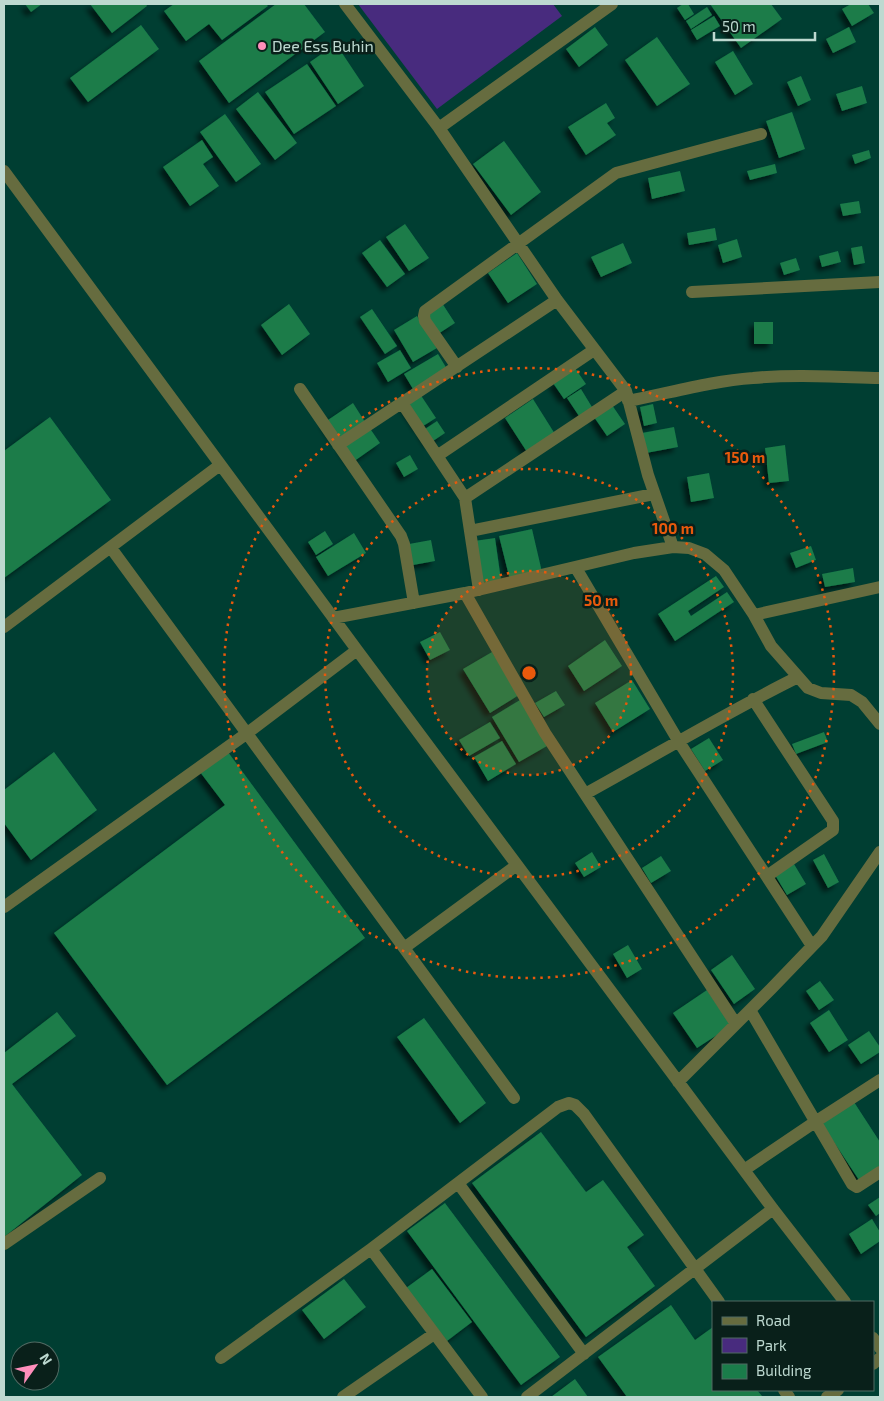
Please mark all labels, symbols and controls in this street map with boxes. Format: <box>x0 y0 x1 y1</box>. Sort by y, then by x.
scale bar <box>714 10 815 42</box>
text: 50 m <box>722 17 756 35</box>
place label: Dee Ess Buhin <box>272 36 374 55</box>
marker: Dee Ess Buhin <box>256 40 268 52</box>
text: 150 m <box>725 448 765 466</box>
text: 100 m <box>652 519 694 537</box>
text: 50 m <box>584 591 618 609</box>
centre of rings <box>520 664 538 682</box>
legend <box>712 1301 874 1391</box>
text: Road <box>756 1311 791 1329</box>
text: Park <box>756 1336 787 1354</box>
north arrow <box>10 1341 60 1391</box>
text: N <box>36 1350 56 1368</box>
text: Building <box>756 1361 812 1379</box>

